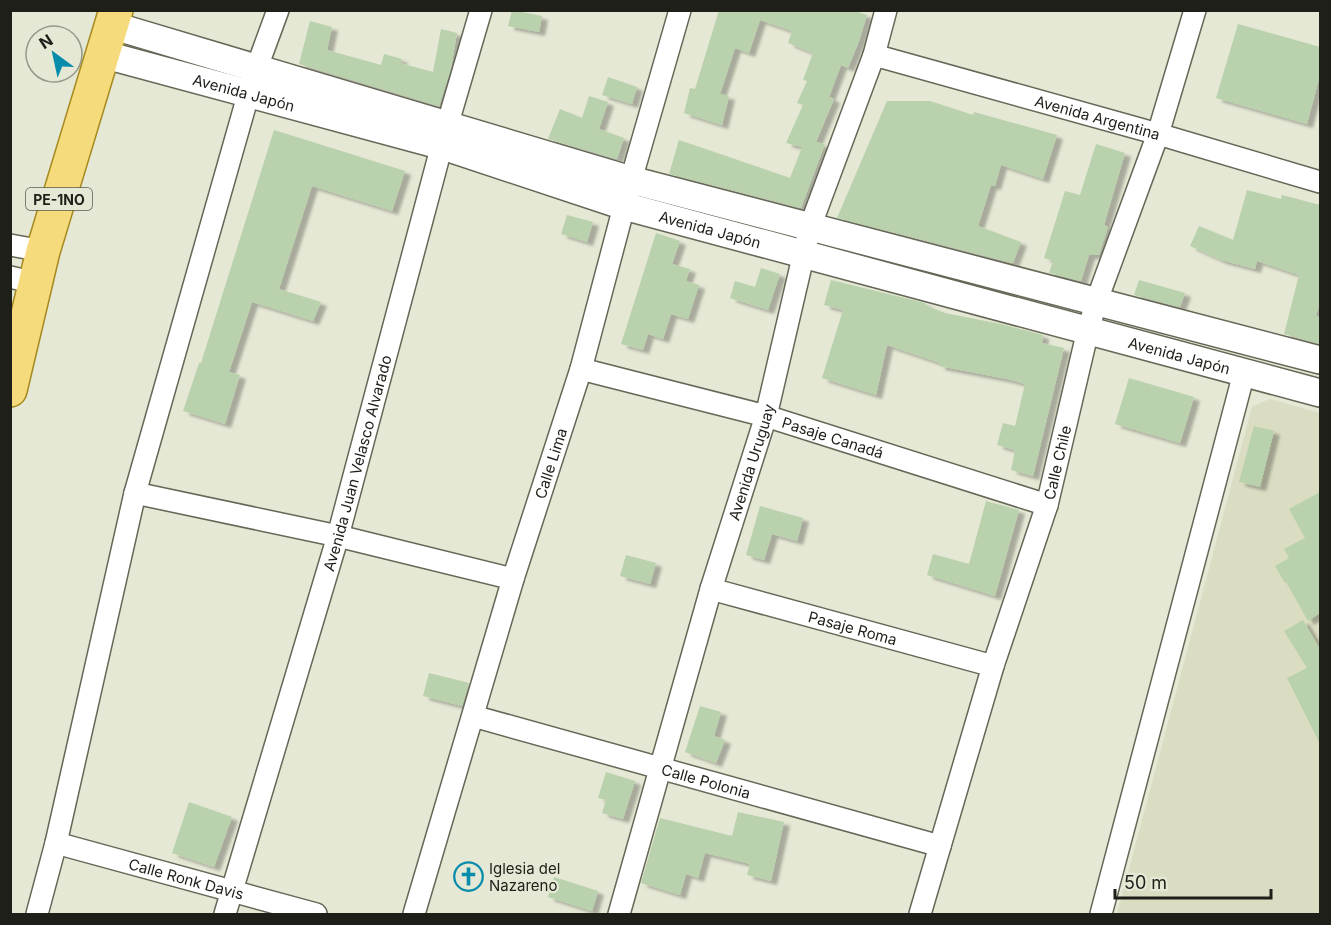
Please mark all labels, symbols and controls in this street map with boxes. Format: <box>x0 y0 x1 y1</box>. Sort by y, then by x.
north arrow <box>24 24 84 84</box>
text: N <box>35 30 56 53</box>
street label: Avenida Japón <box>191 69 297 115</box>
street label: Avenida Argentina <box>1033 91 1162 144</box>
road number: PE-1NO <box>26 188 92 210</box>
street label: Avenida Japón <box>657 206 763 252</box>
street label: Avenida Japón <box>1126 332 1232 378</box>
street label: Avenida Juan Velasco Alvarado <box>319 353 395 573</box>
street label: Avenida Uruguay <box>724 401 778 523</box>
street label: Pasaje Canadá <box>780 412 886 462</box>
street label: Calle Chile <box>1039 424 1075 501</box>
street label: Calle Lima <box>530 425 571 501</box>
street label: Pasaje Roma <box>806 607 899 649</box>
street label: Calle Polonia <box>659 759 753 802</box>
street label: Calle Ronk Davis <box>127 854 246 903</box>
place label: Iglesia del Nazareno <box>489 859 560 895</box>
church icon: Iglesia del Nazareno <box>452 861 484 893</box>
scale bar <box>1115 862 1271 900</box>
text: 50 m <box>1124 872 1167 893</box>

